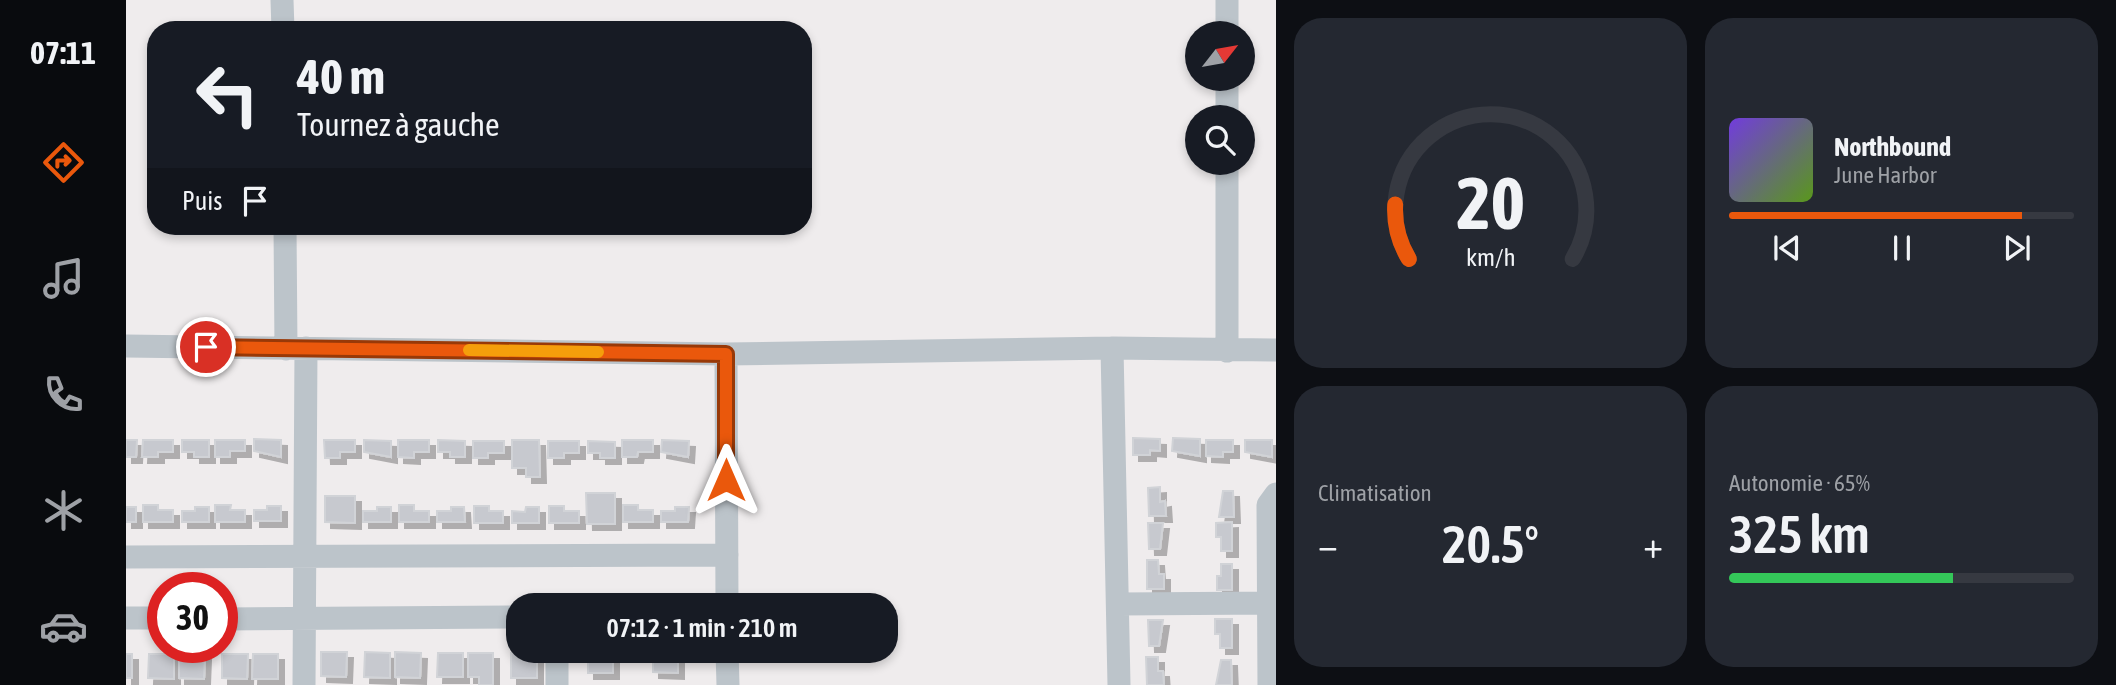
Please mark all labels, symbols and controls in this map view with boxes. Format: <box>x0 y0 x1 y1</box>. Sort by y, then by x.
north arrow <box>1185 21 1255 91</box>
map controls <box>1185 21 1255 175</box>
text: 07:11 <box>30 34 96 71</box>
text: 40 m <box>297 48 385 104</box>
icon: left <box>182 49 273 140</box>
button: search <box>1185 105 1255 175</box>
text: Tournez à gauche <box>297 106 500 143</box>
text: Northbound <box>1834 132 1951 162</box>
icon: directions <box>39 138 88 187</box>
text: 20 <box>1456 161 1525 244</box>
text: June Harbor <box>1834 162 1937 188</box>
icon: arrive <box>236 182 274 220</box>
text: Puis <box>182 186 222 216</box>
icon: previous <box>1768 229 1806 267</box>
icon: pause <box>1883 229 1921 267</box>
icon: next <box>1998 229 2036 267</box>
text: km/h <box>1466 243 1515 271</box>
icon: music <box>39 254 88 303</box>
pin <box>176 317 236 377</box>
icon: arrive <box>187 328 225 366</box>
icon: phone <box>39 370 88 419</box>
position arrow <box>689 443 763 517</box>
text: Autonomie · 65% <box>1729 470 1870 496</box>
text: Climatisation <box>1318 480 1432 506</box>
icon: climate <box>39 486 88 535</box>
text: 325 km <box>1729 504 1870 564</box>
text: 20.5° <box>1442 514 1539 574</box>
text: − <box>1318 523 1338 566</box>
text: + <box>1643 523 1663 566</box>
speed limit sign: 30 <box>147 572 238 663</box>
icon: car <box>39 602 88 651</box>
text: 07:12 · 1 min · 210 m <box>607 613 797 643</box>

